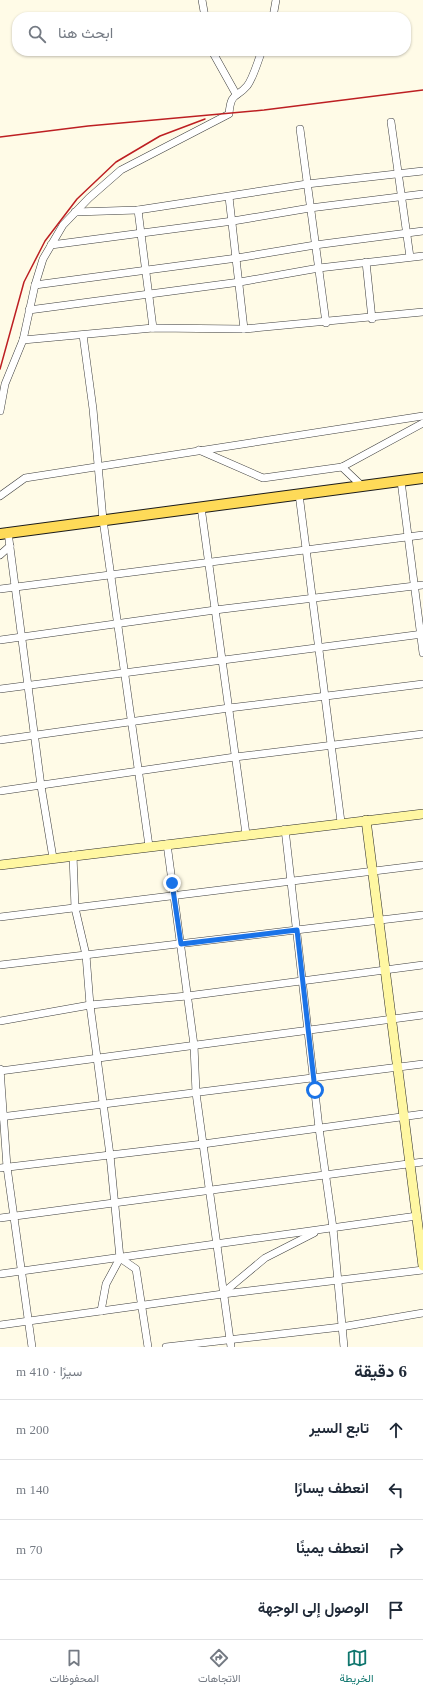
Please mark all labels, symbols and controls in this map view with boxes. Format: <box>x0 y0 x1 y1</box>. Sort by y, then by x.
search box <box>12 12 411 56</box>
icon: search <box>26 23 48 45</box>
text: ابحث هنا <box>58 25 113 41</box>
route end <box>163 874 181 892</box>
route start <box>306 1081 324 1099</box>
text: 6 دقيقة <box>354 1362 407 1381</box>
text: سيرًا · 410 m <box>16 1364 82 1379</box>
icon: ahead <box>385 1419 407 1441</box>
text: تابع السير <box>309 1420 369 1436</box>
text: 200 m <box>16 1422 49 1437</box>
icon: left <box>385 1479 407 1501</box>
text: انعطف يسارًا <box>294 1480 369 1496</box>
text: 140 m <box>16 1482 49 1497</box>
icon: right <box>385 1539 407 1561</box>
text: انعطف يمينًا <box>296 1540 369 1556</box>
text: 70 m <box>16 1542 42 1557</box>
icon: arrive <box>385 1599 407 1621</box>
text: الوصول إلى الوجهة <box>258 1600 369 1616</box>
tab: المحفوظات <box>49 1647 99 1688</box>
tab: الاتجاهات <box>198 1647 241 1688</box>
tab: الخريطة <box>340 1647 374 1688</box>

